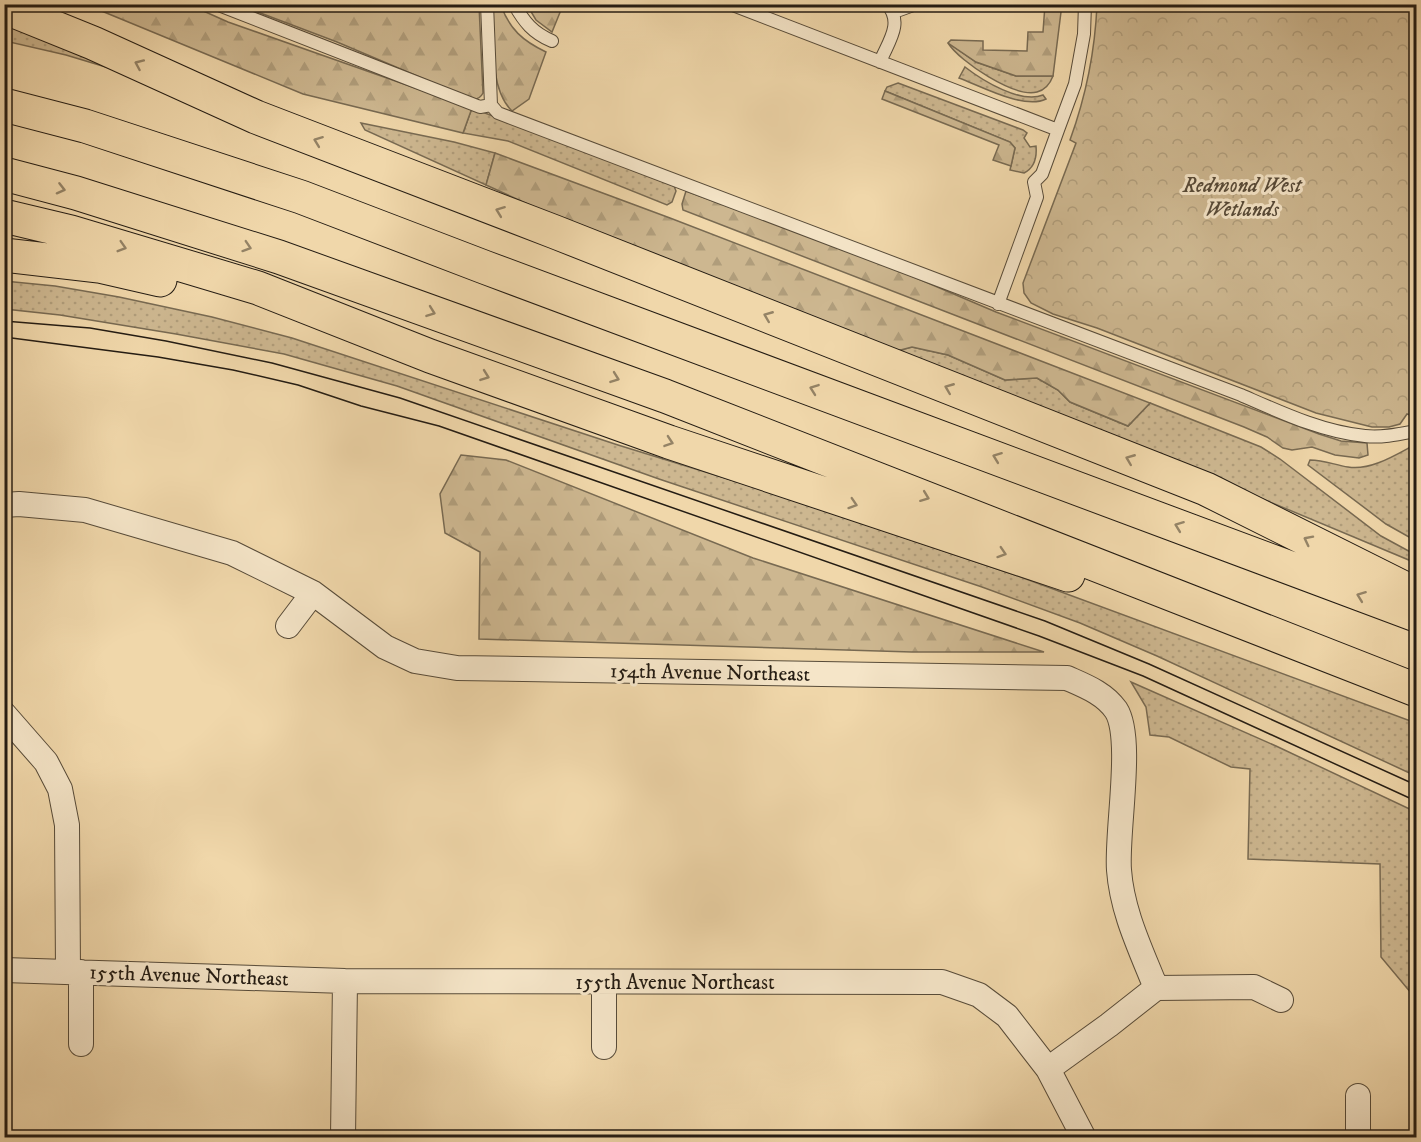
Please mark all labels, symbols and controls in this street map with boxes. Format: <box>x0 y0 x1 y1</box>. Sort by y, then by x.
one-way arrow <box>135 59 146 71</box>
one-way arrow <box>314 135 324 148</box>
park label: Redmond West Wetlands <box>1182 173 1303 223</box>
one-way arrow <box>55 182 66 194</box>
one-way arrow <box>496 205 506 218</box>
one-way arrow <box>116 240 127 252</box>
one-way arrow <box>241 240 252 252</box>
one-way arrow <box>425 305 436 317</box>
one-way arrow <box>763 311 774 323</box>
one-way arrow <box>479 368 490 381</box>
one-way arrow <box>609 370 620 383</box>
one-way arrow <box>944 382 955 395</box>
one-way arrow <box>809 383 820 396</box>
one-way arrow <box>663 435 673 447</box>
one-way arrow <box>992 452 1003 464</box>
one-way arrow <box>1126 454 1137 466</box>
one-way arrow <box>919 490 930 503</box>
one-way arrow <box>847 497 858 509</box>
one-way arrow <box>1174 521 1185 534</box>
one-way arrow <box>1303 536 1314 547</box>
one-way arrow <box>996 546 1007 559</box>
one-way arrow <box>1356 590 1367 603</box>
street label: 154th Avenue Northeast <box>610 658 810 688</box>
street label: 155th Avenue Northeast <box>89 960 289 992</box>
street label: 155th Avenue Northeast <box>575 970 775 996</box>

